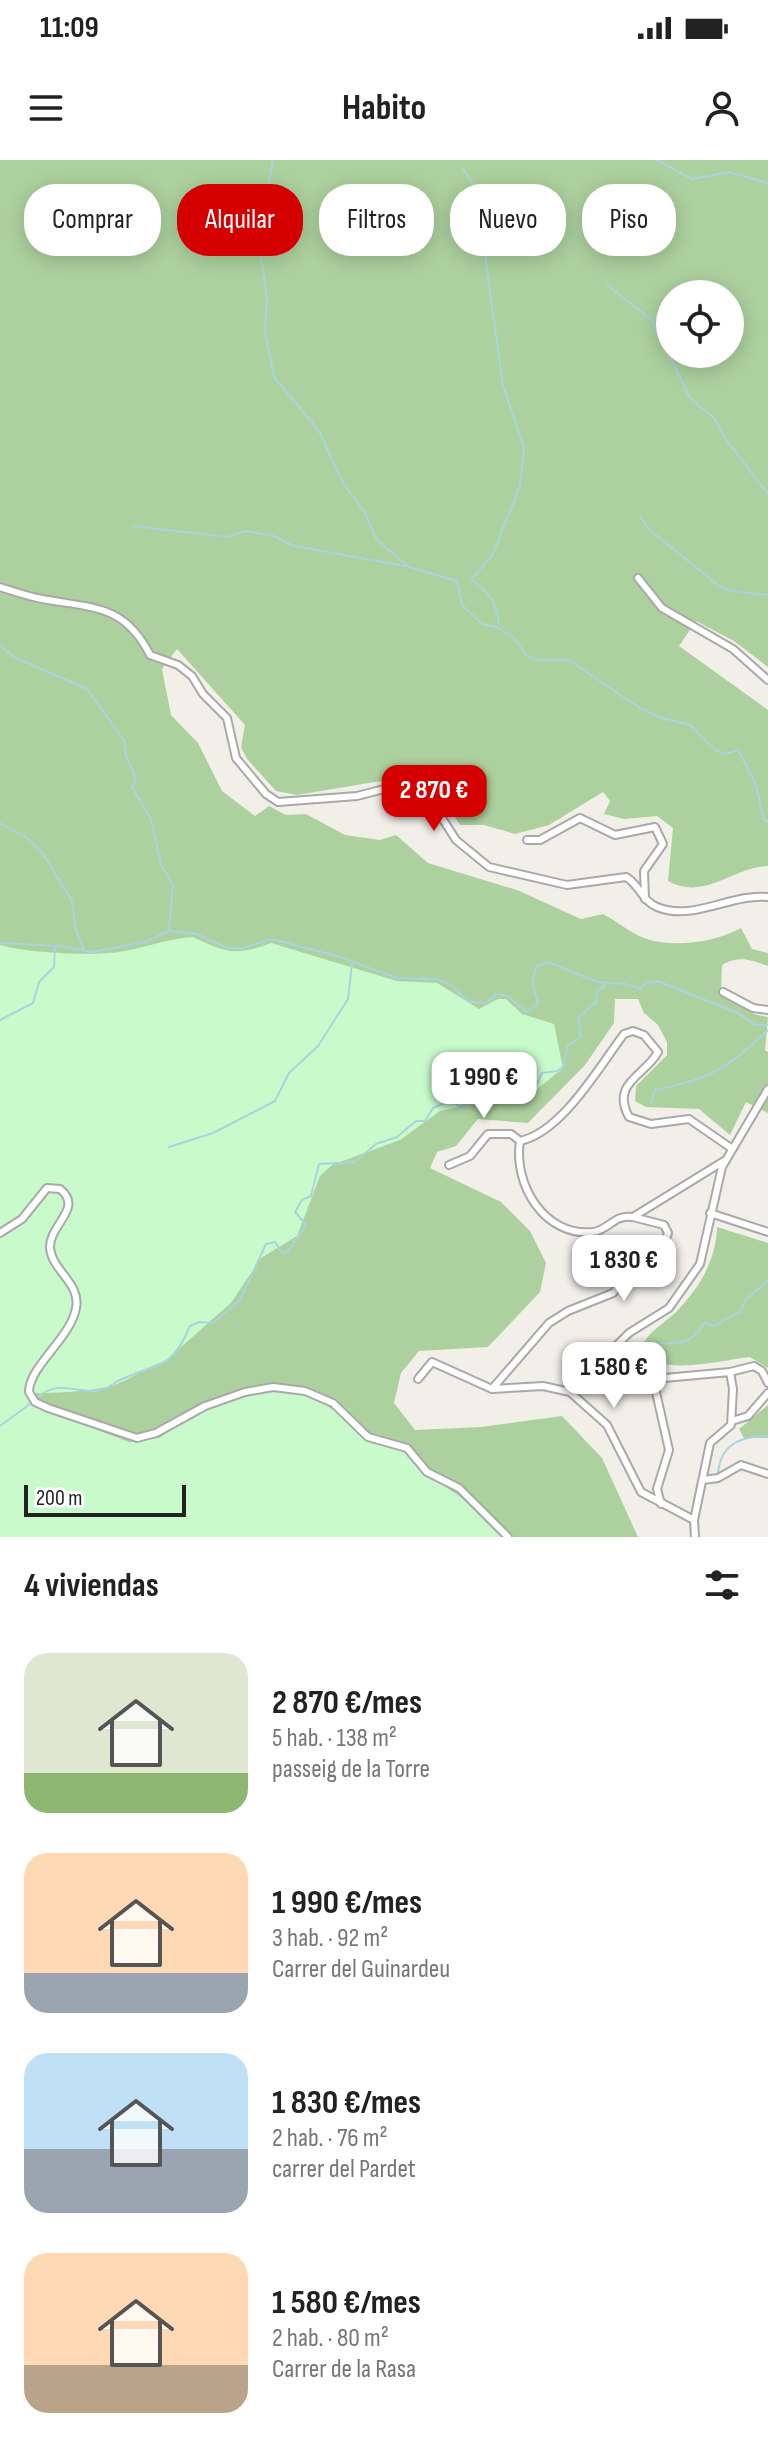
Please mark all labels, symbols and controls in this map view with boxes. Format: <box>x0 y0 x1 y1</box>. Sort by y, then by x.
text: 11:09 <box>40 10 99 46</box>
icon: menu <box>24 86 68 130</box>
icon: person <box>700 86 744 130</box>
text: Habito <box>342 87 426 130</box>
chip: Comprar <box>24 184 161 256</box>
chip: Alquilar <box>177 184 303 256</box>
chip: Filtros <box>319 184 434 256</box>
chip: Nuevo <box>450 184 566 256</box>
chip: Piso <box>582 184 676 256</box>
map controls <box>656 280 744 368</box>
button: locate <box>656 280 744 368</box>
pin: 2 870 € <box>360 765 508 833</box>
text: 2 870 € <box>400 775 468 806</box>
pin: 1 990 € <box>410 1052 558 1120</box>
text: 1 990 € <box>450 1062 518 1093</box>
pin: 1 830 € <box>550 1235 698 1303</box>
text: 1 830 € <box>590 1245 658 1276</box>
pin: 1 580 € <box>540 1342 688 1410</box>
text: 1 580 € <box>580 1352 648 1383</box>
scale bar <box>24 1481 186 1517</box>
text: 200 m <box>36 1485 82 1512</box>
icon: filters <box>700 1563 744 1607</box>
text: 4 viviendas <box>24 1565 159 1606</box>
text: 2 870 €/mes <box>272 1682 422 1723</box>
icon: home <box>88 1685 184 1781</box>
text: 5 hab. · 138 m² <box>272 1723 397 1754</box>
text: passeig de la Torre <box>272 1754 430 1785</box>
text: 1 990 €/mes <box>272 1882 422 1923</box>
icon: home <box>88 1885 184 1981</box>
text: 3 hab. · 92 m² <box>272 1923 388 1954</box>
text: Carrer del Guinardeu <box>272 1954 450 1985</box>
text: 1 830 €/mes <box>272 2082 421 2123</box>
icon: home <box>88 2085 184 2181</box>
text: 2 hab. · 76 m² <box>272 2123 388 2154</box>
text: carrer del Pardet <box>272 2154 416 2185</box>
text: 1 580 €/mes <box>272 2282 421 2323</box>
icon: home <box>88 2285 184 2381</box>
text: 2 hab. · 80 m² <box>272 2323 389 2354</box>
text: Carrer de la Rasa <box>272 2354 416 2385</box>

